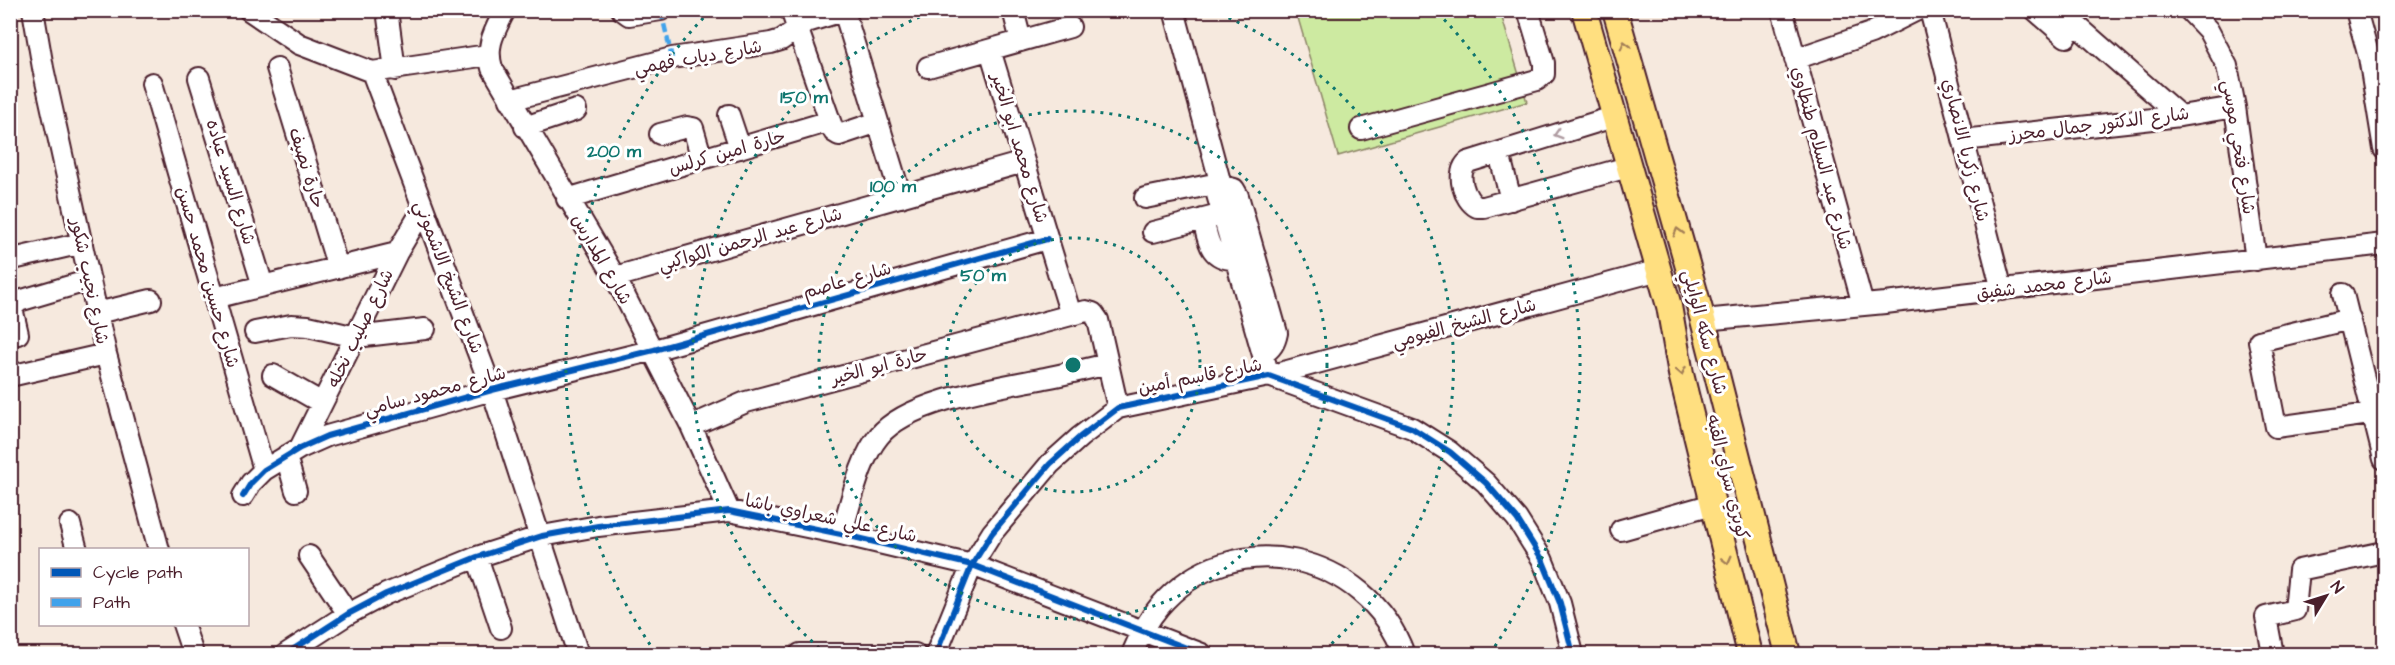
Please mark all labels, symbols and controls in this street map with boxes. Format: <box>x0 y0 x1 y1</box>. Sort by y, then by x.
street label: شارع دياب فهمي <box>632 34 765 84</box>
one-way arrow <box>1620 40 1632 50</box>
street label: شارع عبد السلام طنطاوي <box>1784 64 1858 253</box>
street label: شارع محمد ابو الخير <box>984 68 1054 226</box>
street label: شارع زكريا الانصاري <box>1936 76 1995 224</box>
street label: شارع فتحي موسي <box>2213 78 2261 217</box>
text: 150 m <box>780 85 829 110</box>
street label: شارع الدكتور جمال محرز <box>2005 101 2191 148</box>
street label: شارع السيد عباده <box>200 116 261 248</box>
street label: حارة امين كرلس <box>666 124 789 181</box>
street label: حارة نصيف <box>282 125 331 212</box>
one-way arrow <box>1553 127 1564 139</box>
text: 200 m <box>586 139 642 164</box>
text: 100 m <box>870 174 917 199</box>
street label: شارع حسين محمد حسن <box>170 184 245 371</box>
street label: شارع الشيخ الاشموني <box>405 197 489 358</box>
street label: شارع عبد الرحمن الكواكبي <box>655 201 846 281</box>
street label: شارع المدارس <box>565 209 638 309</box>
street label: شارع نجيب شكور <box>64 214 115 346</box>
one-way arrow <box>1673 227 1685 238</box>
street label: شارع عاصم <box>800 256 895 306</box>
text: 50 m <box>960 263 1007 288</box>
street label: شارع صليب نخله <box>321 265 400 392</box>
street label: شارع محمد شفيق <box>1975 265 2113 306</box>
street label: شارع سكه الوايلي <box>1673 267 1733 398</box>
street label: شارع الشيخ الفيومي <box>1389 292 1540 358</box>
street label: حارة ابو الخير <box>826 342 930 392</box>
street label: شارع قاسم أمين <box>1136 352 1264 402</box>
centre of rings <box>1063 355 1083 375</box>
street label: شارع محمود سامي <box>362 361 509 425</box>
one-way arrow <box>1673 366 1686 376</box>
street label: كوبري سراي القبه <box>1700 412 1755 543</box>
street label: شارع علي شعراوي باشا <box>742 488 919 552</box>
legend <box>39 548 249 626</box>
one-way arrow <box>1719 555 1732 565</box>
text: Cycle path <box>93 560 182 586</box>
north arrow <box>2296 566 2356 626</box>
text: N <box>2325 577 2349 598</box>
text: Path <box>93 590 130 615</box>

